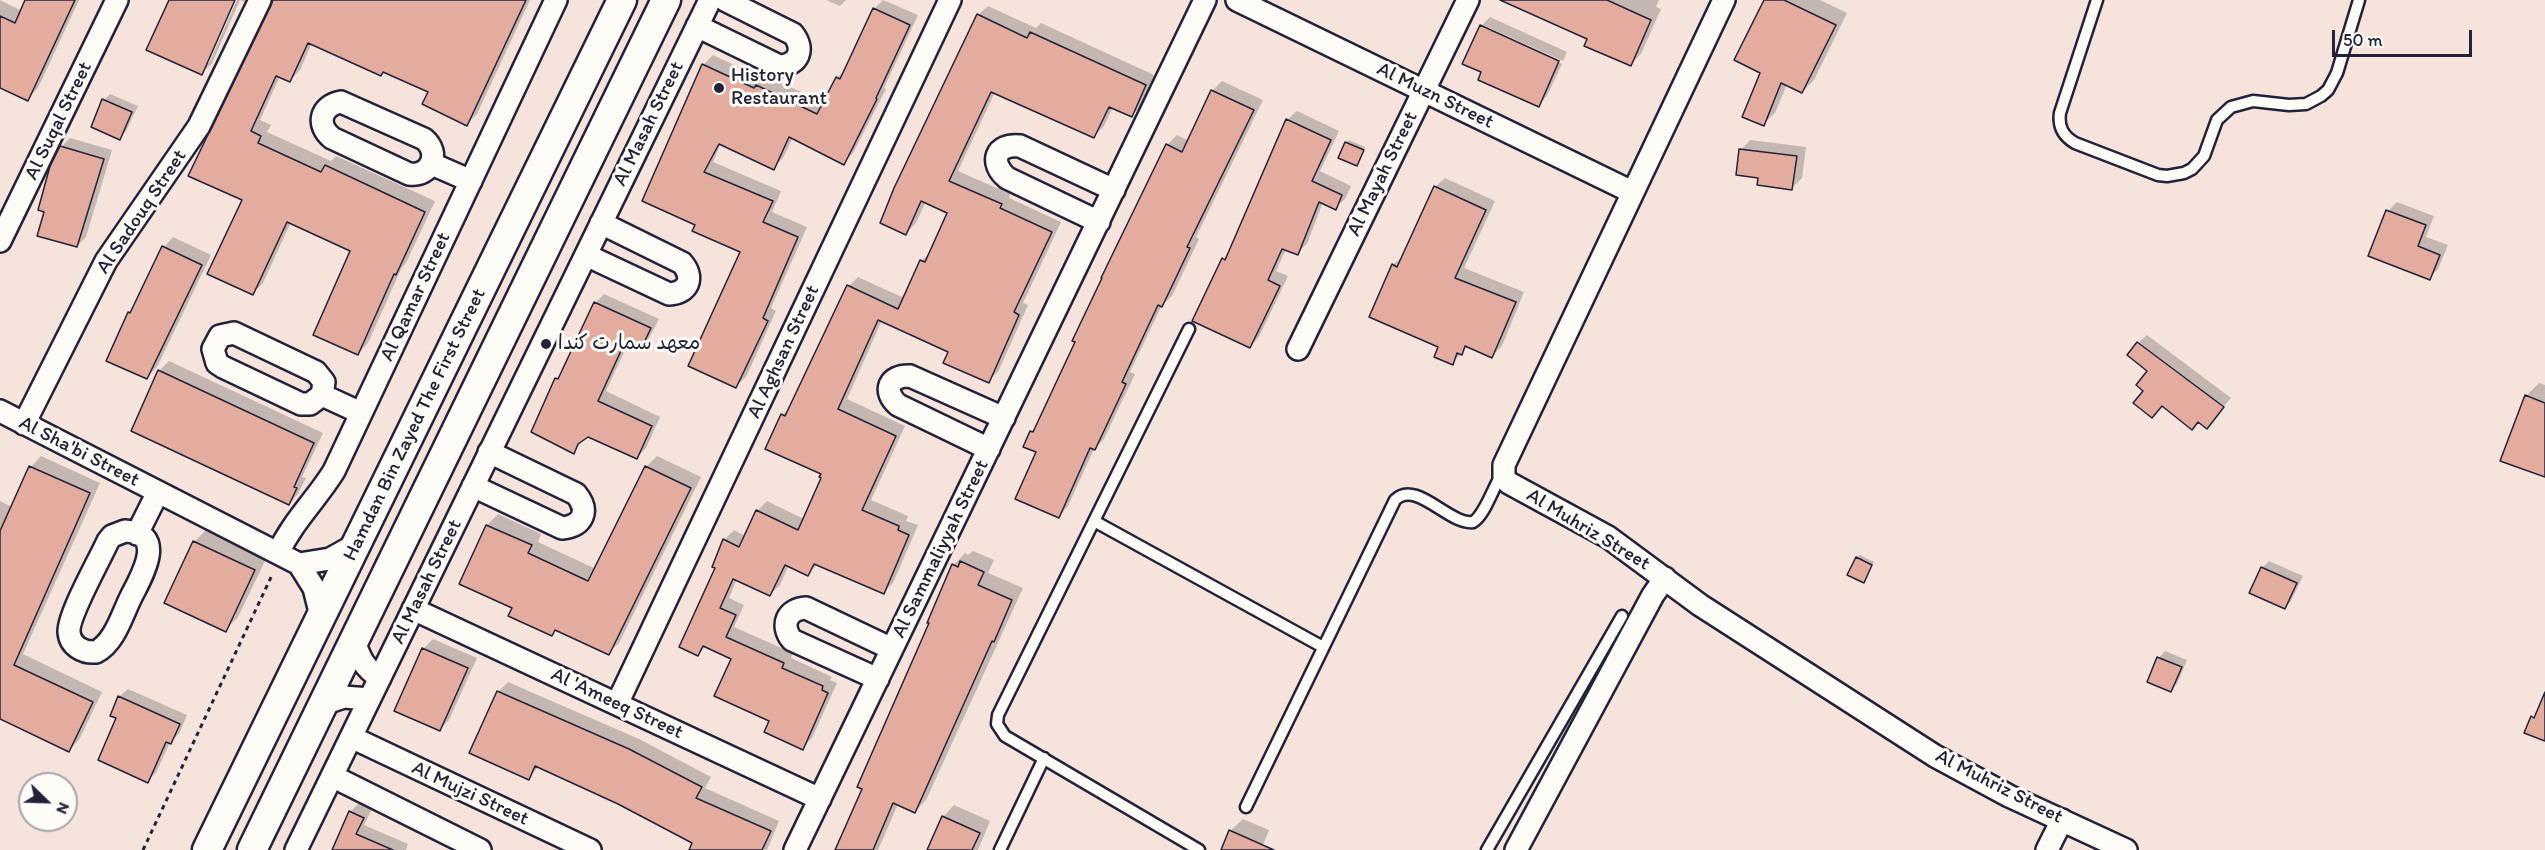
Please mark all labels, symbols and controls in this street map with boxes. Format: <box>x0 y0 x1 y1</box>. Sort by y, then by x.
scale bar <box>2335 18 2474 56</box>
text: 50 m <box>2343 29 2383 51</box>
street label: Al Muzn Street <box>1373 57 1497 135</box>
street label: Al Suqal Street <box>20 58 98 184</box>
street label: Al Masah Street <box>609 58 689 190</box>
place label: History Restaurant <box>731 64 827 111</box>
marker: History Restaurant <box>712 81 726 95</box>
street label: Al Mayah Street <box>1342 108 1424 240</box>
street label: Al Sadouq Street <box>92 145 192 279</box>
street label: Al Qamar Street <box>376 229 456 365</box>
street label: Al Aghsan Street <box>743 282 825 422</box>
street label: Hamdan Bin Zayed The First Street <box>338 285 492 565</box>
place label: معهد سمارت كندا <box>558 332 700 356</box>
marker: معهد سمارت كندا <box>539 337 553 351</box>
street label: Al Sha'bi Street <box>15 411 143 493</box>
street label: Al Sammaliyyah Street <box>887 456 995 642</box>
street label: Al Muhriz Street <box>1522 484 1654 576</box>
street label: Al Masah Street <box>387 516 467 648</box>
street label: Al 'Ameeq Street <box>547 663 687 745</box>
street label: Al Muhriz Street <box>1931 745 2067 829</box>
street label: Al Mujzi Street <box>408 756 532 832</box>
north arrow <box>18 772 78 832</box>
text: N <box>52 800 74 817</box>

